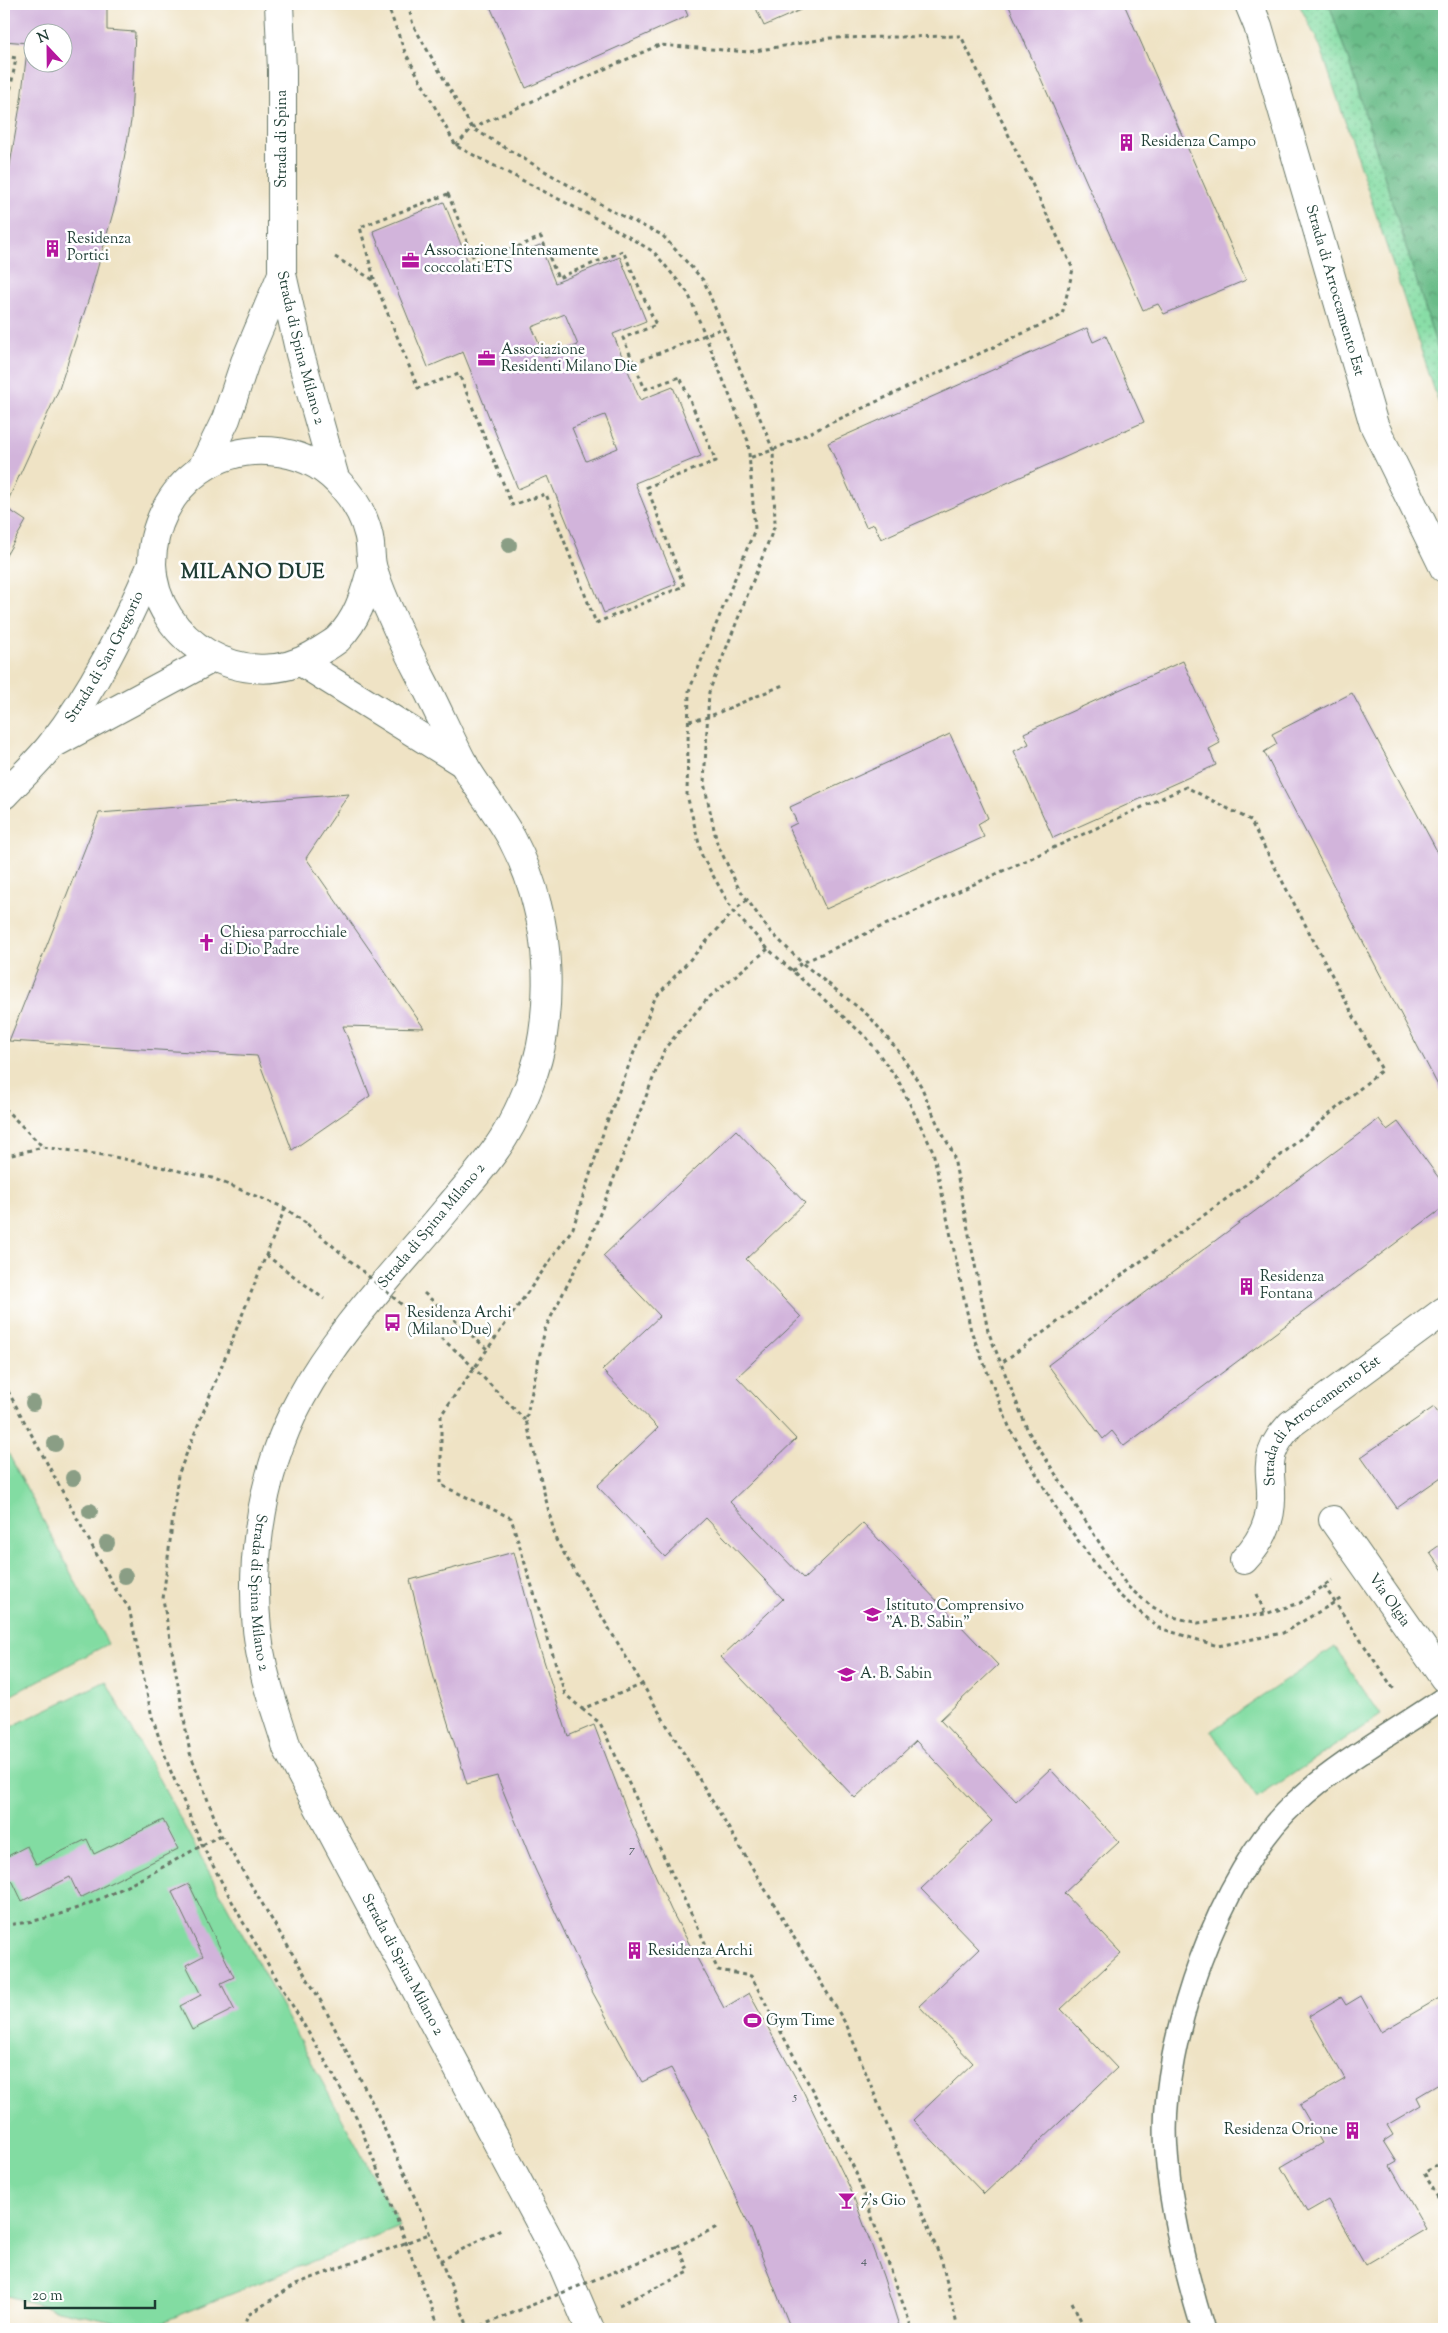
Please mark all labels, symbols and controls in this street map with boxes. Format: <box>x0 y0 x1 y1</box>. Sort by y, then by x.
north arrow <box>22 22 72 72</box>
text: N <box>35 26 53 49</box>
street label: Strada di Spina <box>272 90 293 188</box>
building icon: Residenza Campo <box>1117 132 1137 152</box>
place label: Residenza Campo <box>1141 132 1256 153</box>
street label: Strada di Arroccamento Est <box>1300 202 1370 378</box>
place label: Residenza Portici <box>67 229 131 267</box>
building icon: Residenza Portici <box>43 238 63 258</box>
place label: Associazione Intensamente coccolati ETS <box>424 241 599 279</box>
office icon: Associazione Intensamente coccolati ETS <box>400 250 420 270</box>
street label: Strada di Spina Milano 2 <box>271 269 330 427</box>
place label: Associazione Residenti Milano Die <box>501 340 637 378</box>
office icon: Associazione Residenti Milano Die <box>477 349 497 369</box>
district label: MILANO DUE <box>181 559 325 588</box>
street label: Strada di San Gregorio <box>60 588 149 727</box>
place label: Chiesa parrocchiale di Dio Padre <box>220 923 347 961</box>
church icon: Chiesa parrocchiale di Dio Padre <box>196 932 216 952</box>
street label: Strada di Spina Milano 2 <box>373 1159 491 1293</box>
place label: Residenza Fontana <box>1260 1267 1324 1305</box>
building icon: Residenza Fontana <box>1236 1276 1256 1296</box>
place label: Residenza Archi (Milano Due) <box>407 1303 512 1341</box>
bus stop icon: Residenza Archi (Milano Due) <box>383 1312 403 1332</box>
street label: Strada di Arroccamento Est <box>1259 1351 1385 1487</box>
street label: Strada di Spina Milano 2 <box>245 1512 274 1673</box>
street label: Via Olgia <box>1363 1569 1416 1631</box>
place label: Istituto Comprensivo "A. B. Sabin" <box>886 1596 1024 1634</box>
school or university icon: Istituto Comprensivo "A. B. Sabin" <box>862 1605 882 1625</box>
school or university icon: A. B. Sabin <box>836 1664 856 1684</box>
place label: A. B. Sabin <box>860 1664 932 1685</box>
house number: 7 <box>629 1841 635 1859</box>
street label: Strada di Spina Milano 2 <box>356 1890 449 2039</box>
building icon: Residenza Archi <box>624 1941 644 1961</box>
place label: Residenza Archi <box>648 1941 753 1962</box>
sports icon: Gym Time <box>742 2011 762 2031</box>
place label: Gym Time <box>766 2011 835 2032</box>
house number: 5 <box>792 2088 797 2106</box>
place label: Residenza Orione <box>1224 2120 1338 2141</box>
building icon: Residenza Orione <box>1342 2120 1362 2140</box>
bar icon: 7's Gio <box>837 2191 857 2211</box>
place label: 7's Gio <box>861 2191 906 2212</box>
house number: 4 <box>861 2252 867 2270</box>
scale bar <box>25 2278 155 2310</box>
text: 20 m <box>32 2286 63 2307</box>

